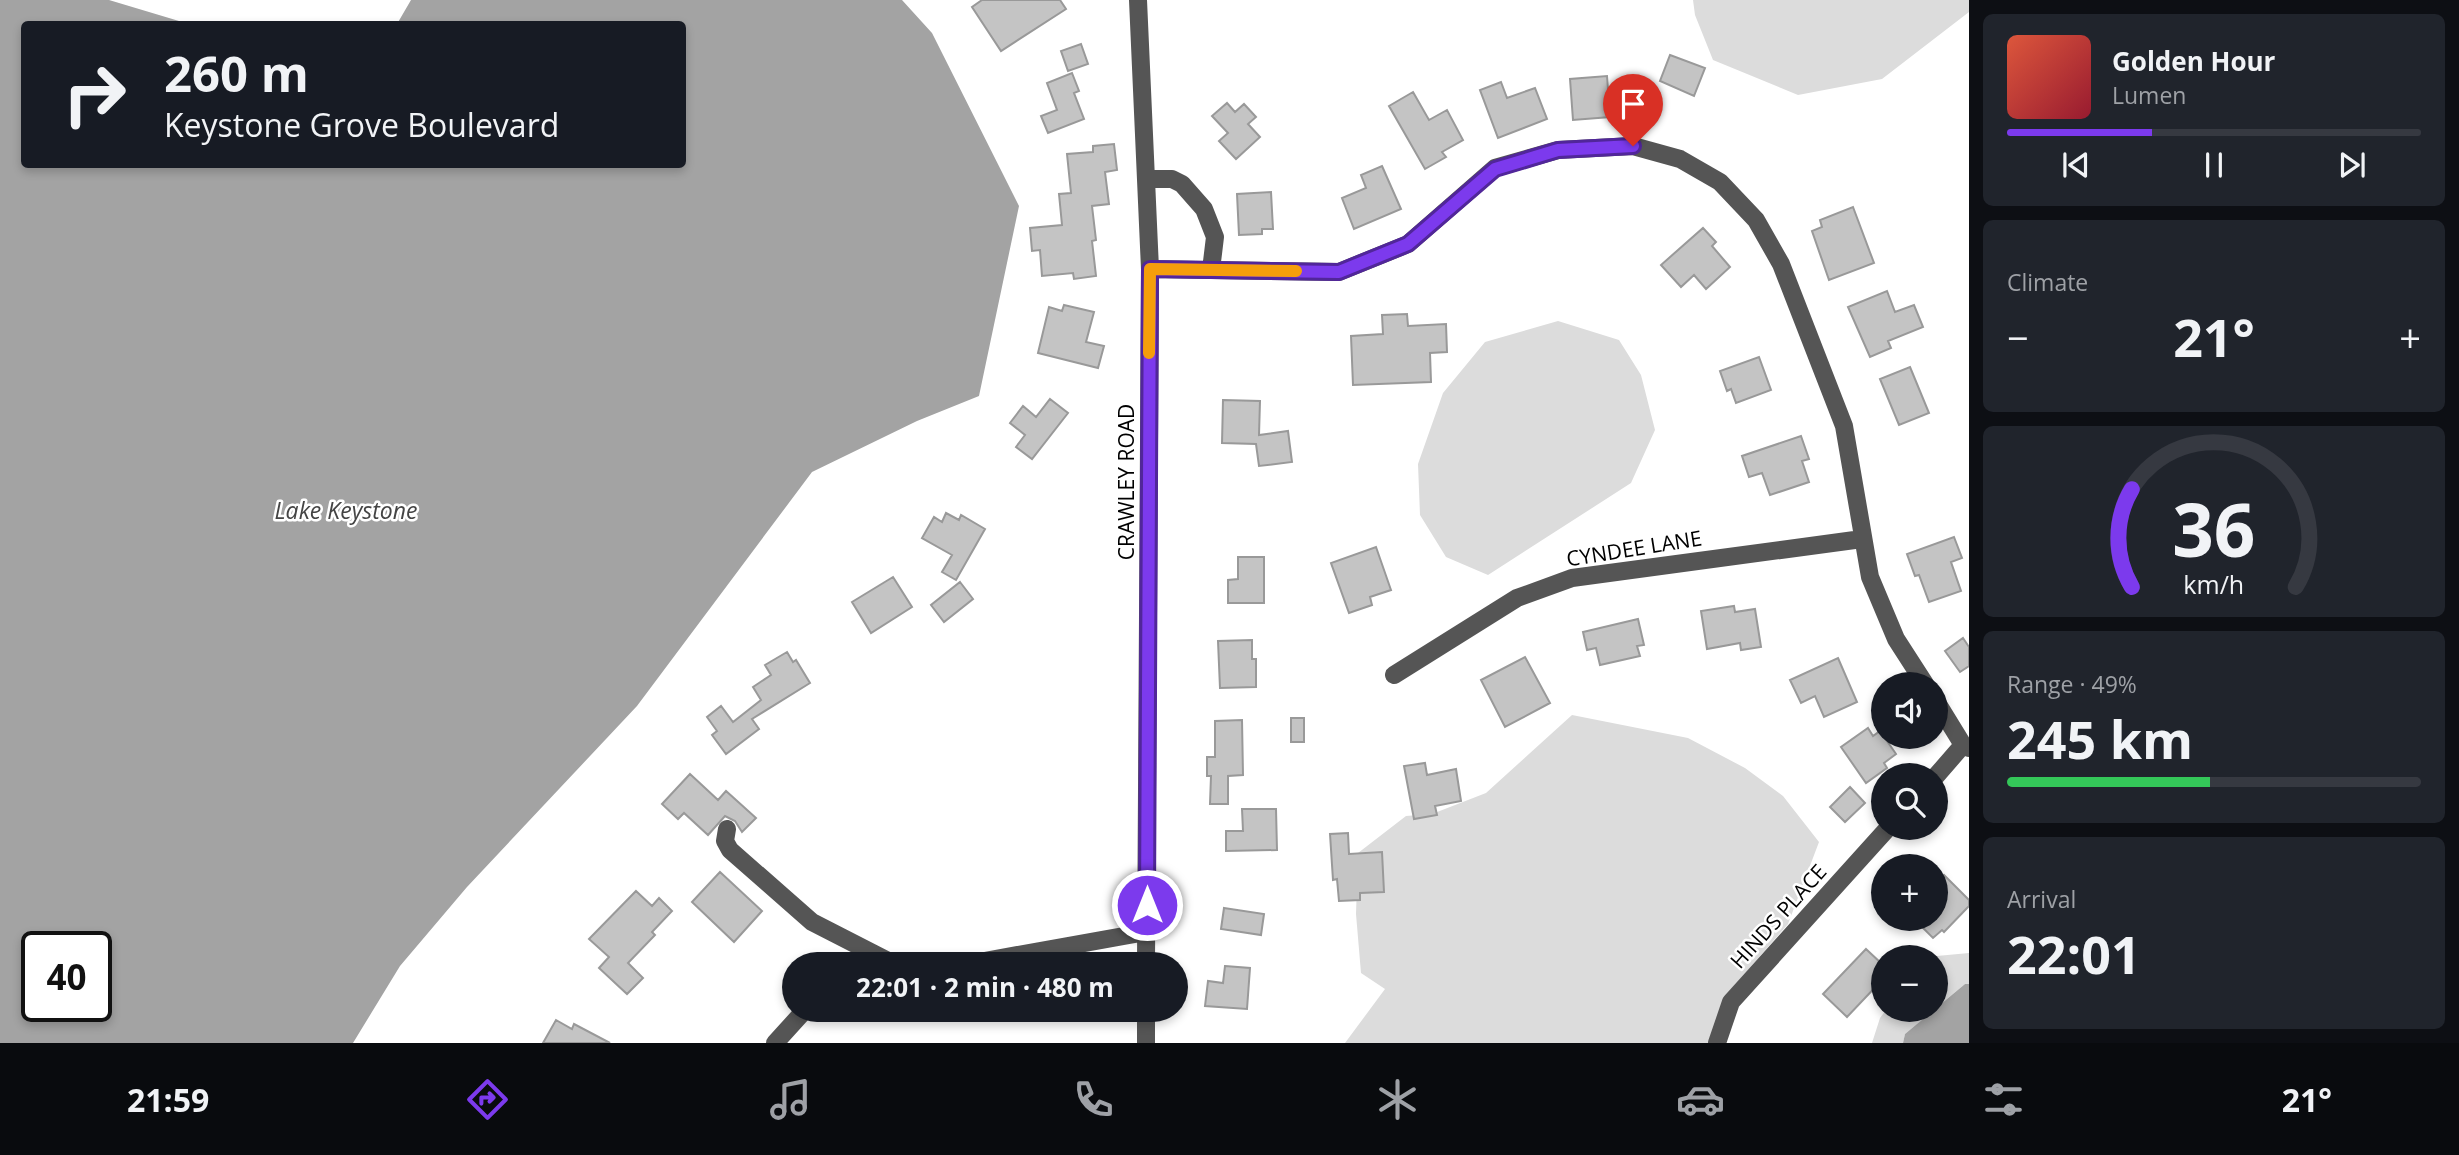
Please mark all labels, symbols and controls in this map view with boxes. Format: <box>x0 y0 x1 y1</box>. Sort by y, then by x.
text: 260 m <box>164 40 309 106</box>
text: Golden Hour <box>2112 43 2275 79</box>
icon: right <box>49 49 140 140</box>
pin <box>1603 74 1663 146</box>
text: Lumen <box>2112 79 2186 111</box>
icon: arrive <box>1614 85 1652 123</box>
text: Keystone Grove Boulevard <box>164 103 559 146</box>
icon: previous <box>2057 146 2095 184</box>
icon: pause <box>2195 146 2233 184</box>
icon: next <box>2333 146 2371 184</box>
text: Climate <box>2007 266 2088 298</box>
text: 21° <box>2173 301 2255 372</box>
text: − <box>2007 311 2029 363</box>
text: + <box>2399 311 2421 363</box>
street label: CRAWLEY ROAD <box>1112 404 1140 560</box>
text: 36 <box>2172 480 2256 579</box>
water label: Lake Keystone <box>275 494 417 526</box>
street label: CYNDEE LANE <box>1564 523 1704 573</box>
text: km/h <box>2184 567 2244 601</box>
text: Range · 49% <box>2007 668 2137 700</box>
map controls <box>1871 672 1948 1022</box>
button: sound <box>1871 672 1948 749</box>
text: 245 km <box>2007 703 2193 774</box>
button: search <box>1871 763 1948 840</box>
button: + <box>1871 854 1948 931</box>
street label: HINDS PLACE <box>1724 858 1832 974</box>
position arrow <box>1110 868 1184 942</box>
text: Arrival <box>2007 883 2076 915</box>
text: 22:01 <box>2007 918 2141 989</box>
speed limit sign: 40 <box>21 931 112 1022</box>
button: − <box>1871 945 1948 1022</box>
text: 22:01 · 2 min · 480 m <box>856 969 1114 1005</box>
icon: directions <box>463 1075 512 1124</box>
icon: music <box>766 1075 815 1124</box>
icon: phone <box>1069 1075 1118 1124</box>
icon: climate <box>1373 1075 1422 1124</box>
icon: car <box>1676 1075 1725 1124</box>
icon: filters <box>1979 1075 2028 1124</box>
text: 21:59 <box>127 1078 209 1121</box>
text: 21° <box>2282 1078 2332 1121</box>

